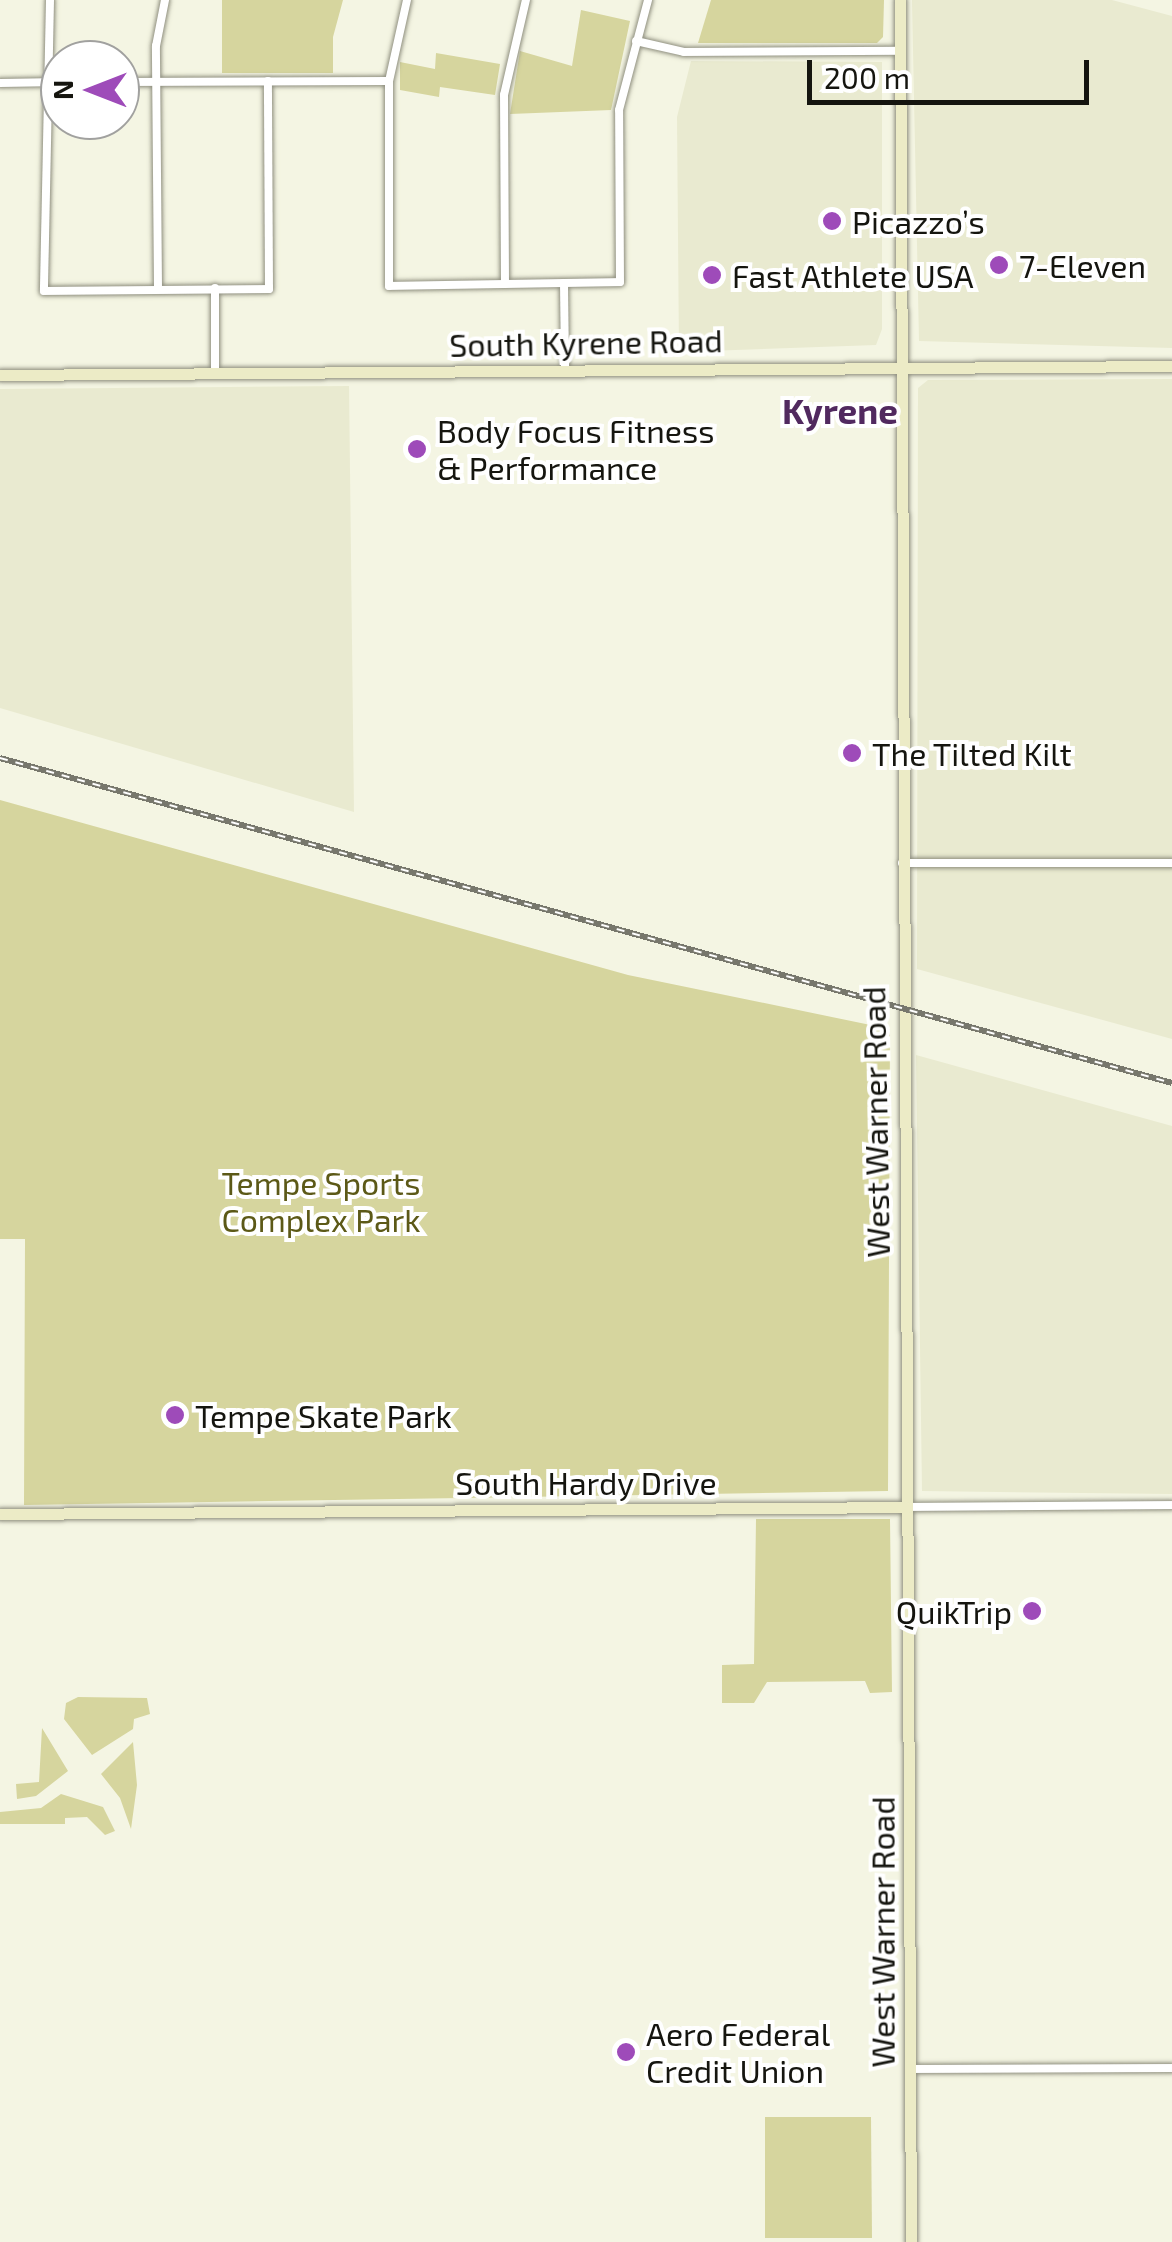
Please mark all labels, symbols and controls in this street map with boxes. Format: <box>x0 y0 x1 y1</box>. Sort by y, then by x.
north arrow <box>40 40 140 140</box>
scale bar <box>812 40 1094 102</box>
text: 200 m <box>824 59 910 95</box>
text: N <box>45 80 79 100</box>
place label: Picazzo’s <box>852 202 985 240</box>
marker: Picazzo’s <box>821 210 843 232</box>
place label: 7-Eleven <box>1019 246 1146 284</box>
marker: 7-Eleven <box>988 254 1010 276</box>
place label: Fast Athlete USA <box>732 256 974 294</box>
marker: Fast Athlete USA <box>701 264 723 286</box>
street label: South Kyrene Road <box>449 320 723 364</box>
district label: Kyrene <box>782 389 898 431</box>
place label: Body Focus Fitness & Performance <box>437 412 715 487</box>
marker: Body Focus Fitness & Performance <box>406 438 428 460</box>
place label: The Tilted Kilt <box>872 734 1072 772</box>
marker: The Tilted Kilt <box>841 742 863 764</box>
street label: West Warner Road <box>853 986 897 1258</box>
park label: Tempe Sports Complex Park <box>221 1164 421 1239</box>
place label: Tempe Skate Park <box>195 1396 452 1434</box>
marker: Tempe Skate Park <box>164 1404 186 1426</box>
street label: South Hardy Drive <box>455 1463 717 1501</box>
place label: QuikTrip <box>896 1592 1012 1630</box>
marker: QuikTrip <box>1021 1600 1043 1622</box>
street label: West Warner Road <box>863 1796 901 2068</box>
place label: Aero Federal Credit Union <box>646 2015 830 2090</box>
marker: Aero Federal Credit Union <box>615 2041 637 2063</box>

